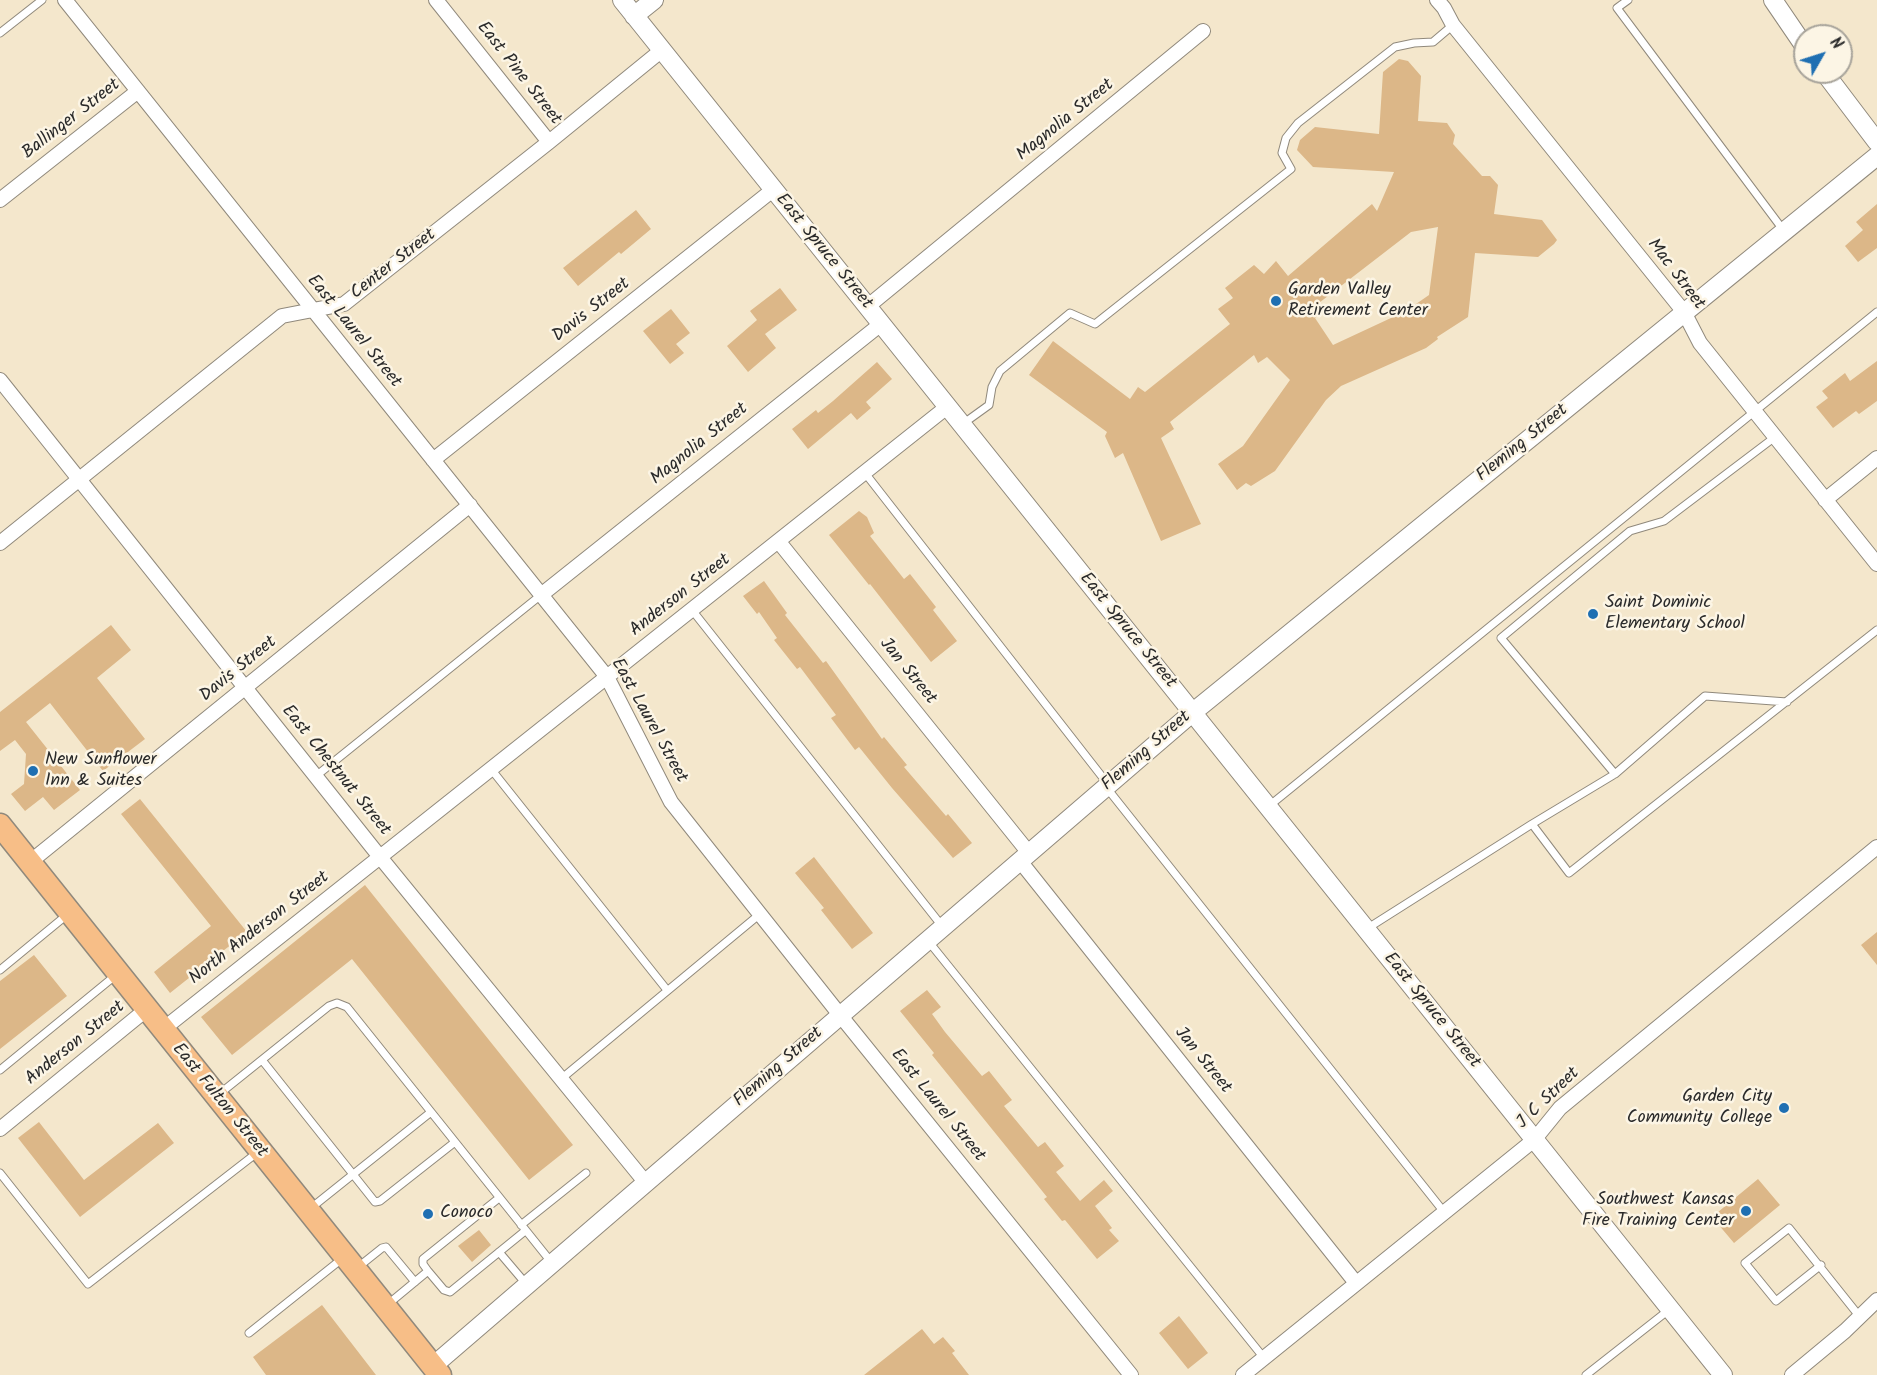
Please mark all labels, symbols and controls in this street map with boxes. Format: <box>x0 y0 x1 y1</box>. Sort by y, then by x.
street label: East Pine Street <box>471 18 565 130</box>
north arrow <box>1793 24 1853 84</box>
text: N <box>1823 32 1849 55</box>
street label: Ballinger Street <box>19 75 125 165</box>
street label: Magnolia Street <box>1013 75 1119 167</box>
street label: East Spruce Street <box>770 190 876 314</box>
street label: Center Street <box>347 225 441 305</box>
street label: Mac Street <box>1641 235 1709 315</box>
street label: East Laurel Street <box>301 271 405 393</box>
street label: Davis Street <box>549 274 635 348</box>
place label: Garden Valley Retirement Center <box>1288 280 1428 322</box>
marker: Garden Valley Retirement Center <box>1269 294 1283 308</box>
street label: Magnolia Street <box>647 399 753 491</box>
street label: Fleming Street <box>1473 401 1573 487</box>
street label: Anderson Street <box>626 550 736 642</box>
street label: East Spruce Street <box>1074 569 1180 693</box>
place label: Saint Dominic Elementary School <box>1605 593 1745 636</box>
marker: Saint Dominic Elementary School <box>1586 607 1600 621</box>
street label: Davis Street <box>196 633 282 707</box>
street label: Jan Street <box>874 634 940 710</box>
street label: East Laurel Street <box>605 655 691 787</box>
street label: East Chestnut Street <box>276 701 394 841</box>
street label: Fleming Street <box>1098 707 1196 797</box>
place label: New Sunflower Inn & Suites <box>45 750 157 792</box>
marker: New Sunflower Inn & Suites <box>26 764 40 778</box>
street label: North Anderson Street <box>186 868 334 990</box>
street label: East Spruce Street <box>1378 949 1484 1073</box>
street label: Anderson Street <box>22 997 130 1091</box>
street label: Fleming Street <box>730 1023 828 1113</box>
street label: Jan Street <box>1169 1023 1235 1099</box>
street label: East Fulton Street <box>166 1039 272 1163</box>
street label: East Laurel Street <box>885 1045 989 1167</box>
street label: J C Street <box>1513 1064 1585 1134</box>
place label: Garden City Community College <box>1627 1087 1772 1130</box>
marker: Garden City Community College <box>1777 1101 1791 1115</box>
place label: Southwest Kansas Fire Training Center <box>1582 1190 1734 1232</box>
place label: Conoco <box>440 1203 493 1225</box>
marker: Southwest Kansas Fire Training Center <box>1739 1204 1753 1218</box>
marker: Conoco <box>421 1207 435 1221</box>

